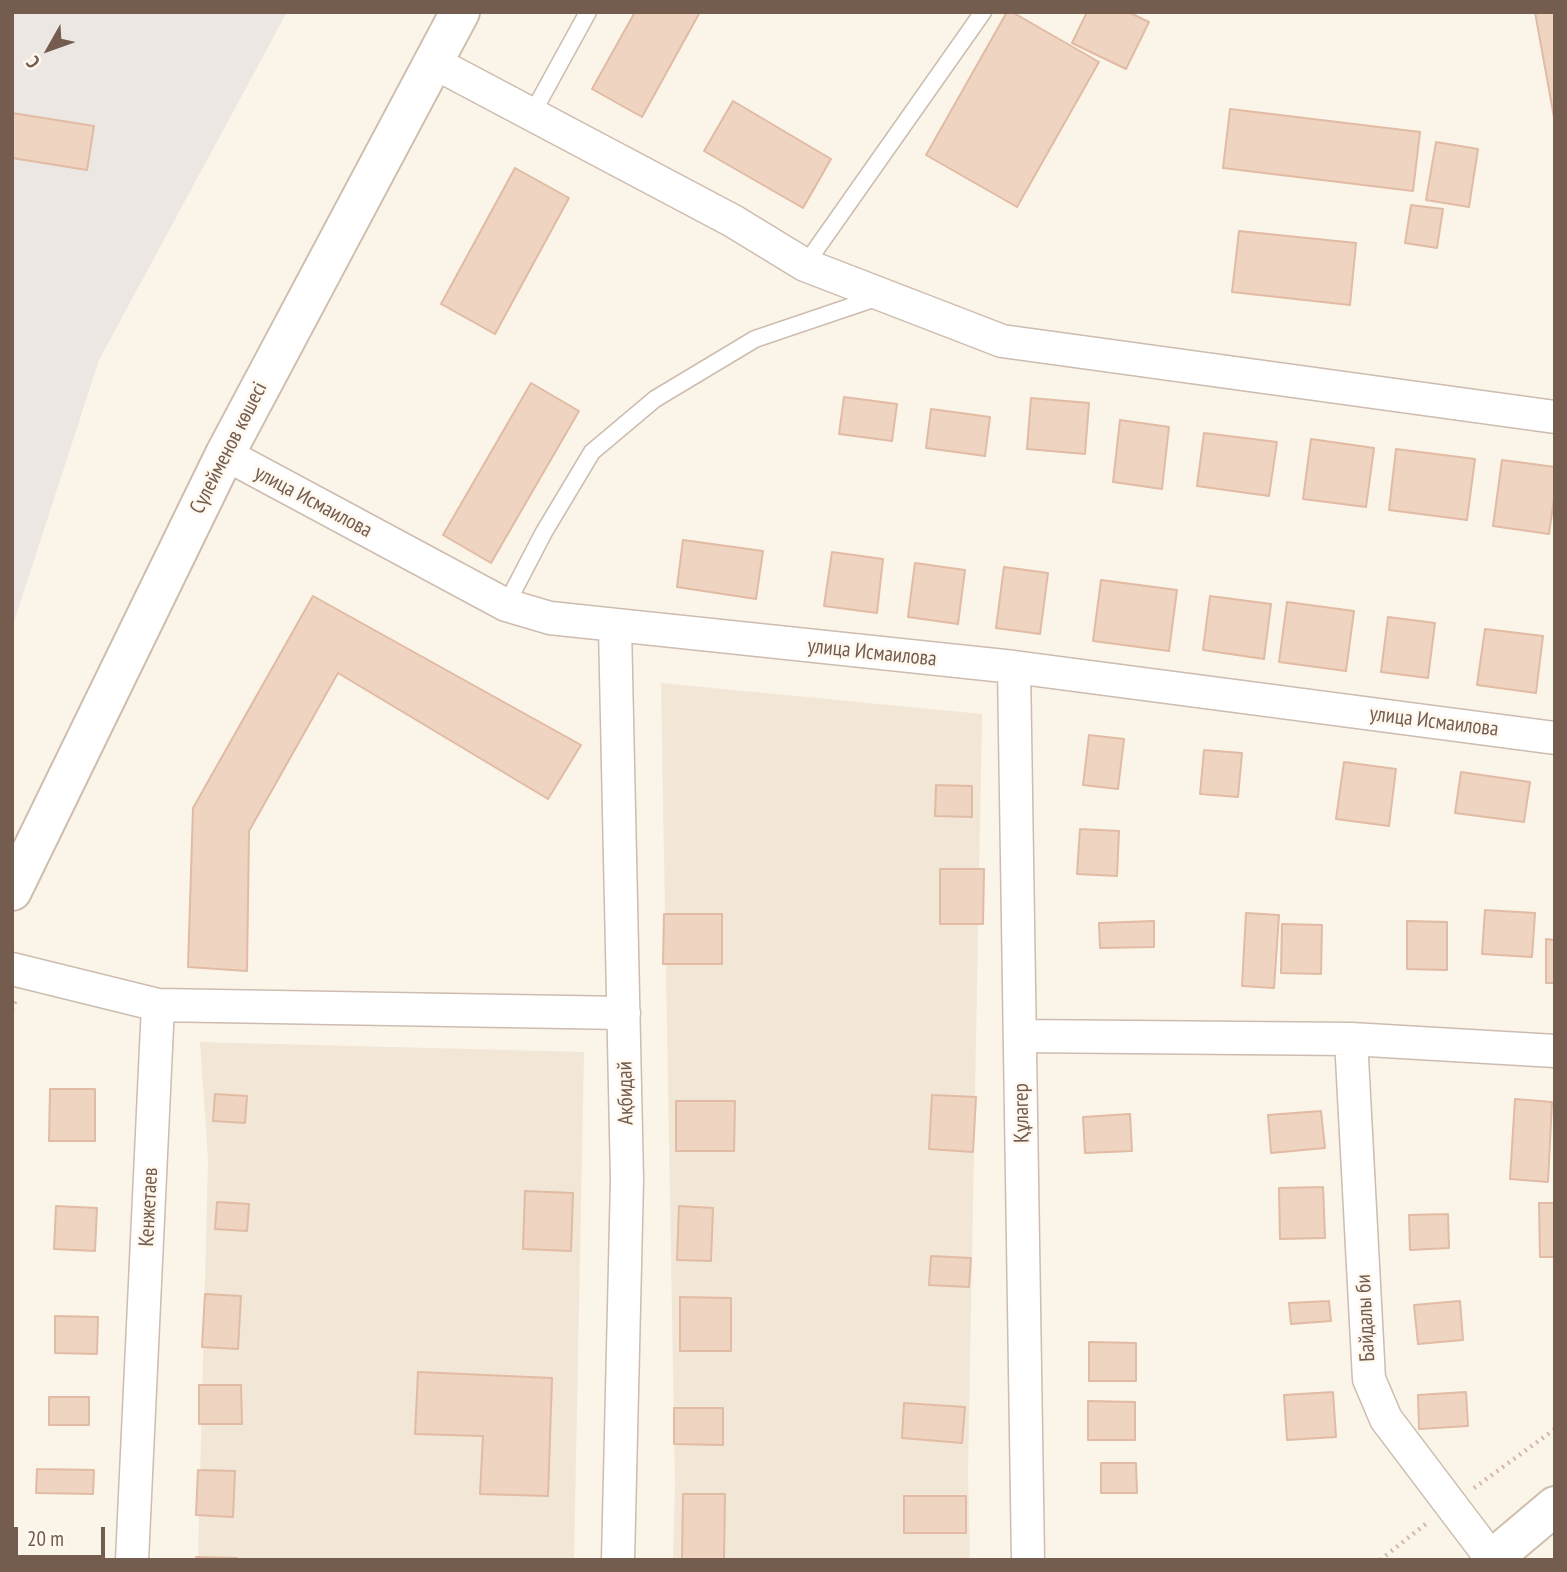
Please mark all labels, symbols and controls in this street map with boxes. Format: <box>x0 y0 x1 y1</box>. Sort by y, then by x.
north arrow <box>14 14 84 84</box>
text: С <box>21 51 45 74</box>
street label: Сүлейменов көшесі <box>185 378 273 518</box>
street label: улица Исмаилова <box>250 460 376 544</box>
street label: улица Исмаилова <box>806 634 938 672</box>
street label: улица Исмаилова <box>1368 702 1500 742</box>
street label: Ақбидай <box>613 1061 639 1125</box>
street label: Құлагер <box>1009 1083 1035 1143</box>
street label: Кенжетаев <box>134 1167 164 1247</box>
street label: Байдалы би <box>1351 1274 1381 1362</box>
scale bar <box>18 1512 108 1556</box>
text: 20 m <box>27 1525 64 1552</box>

